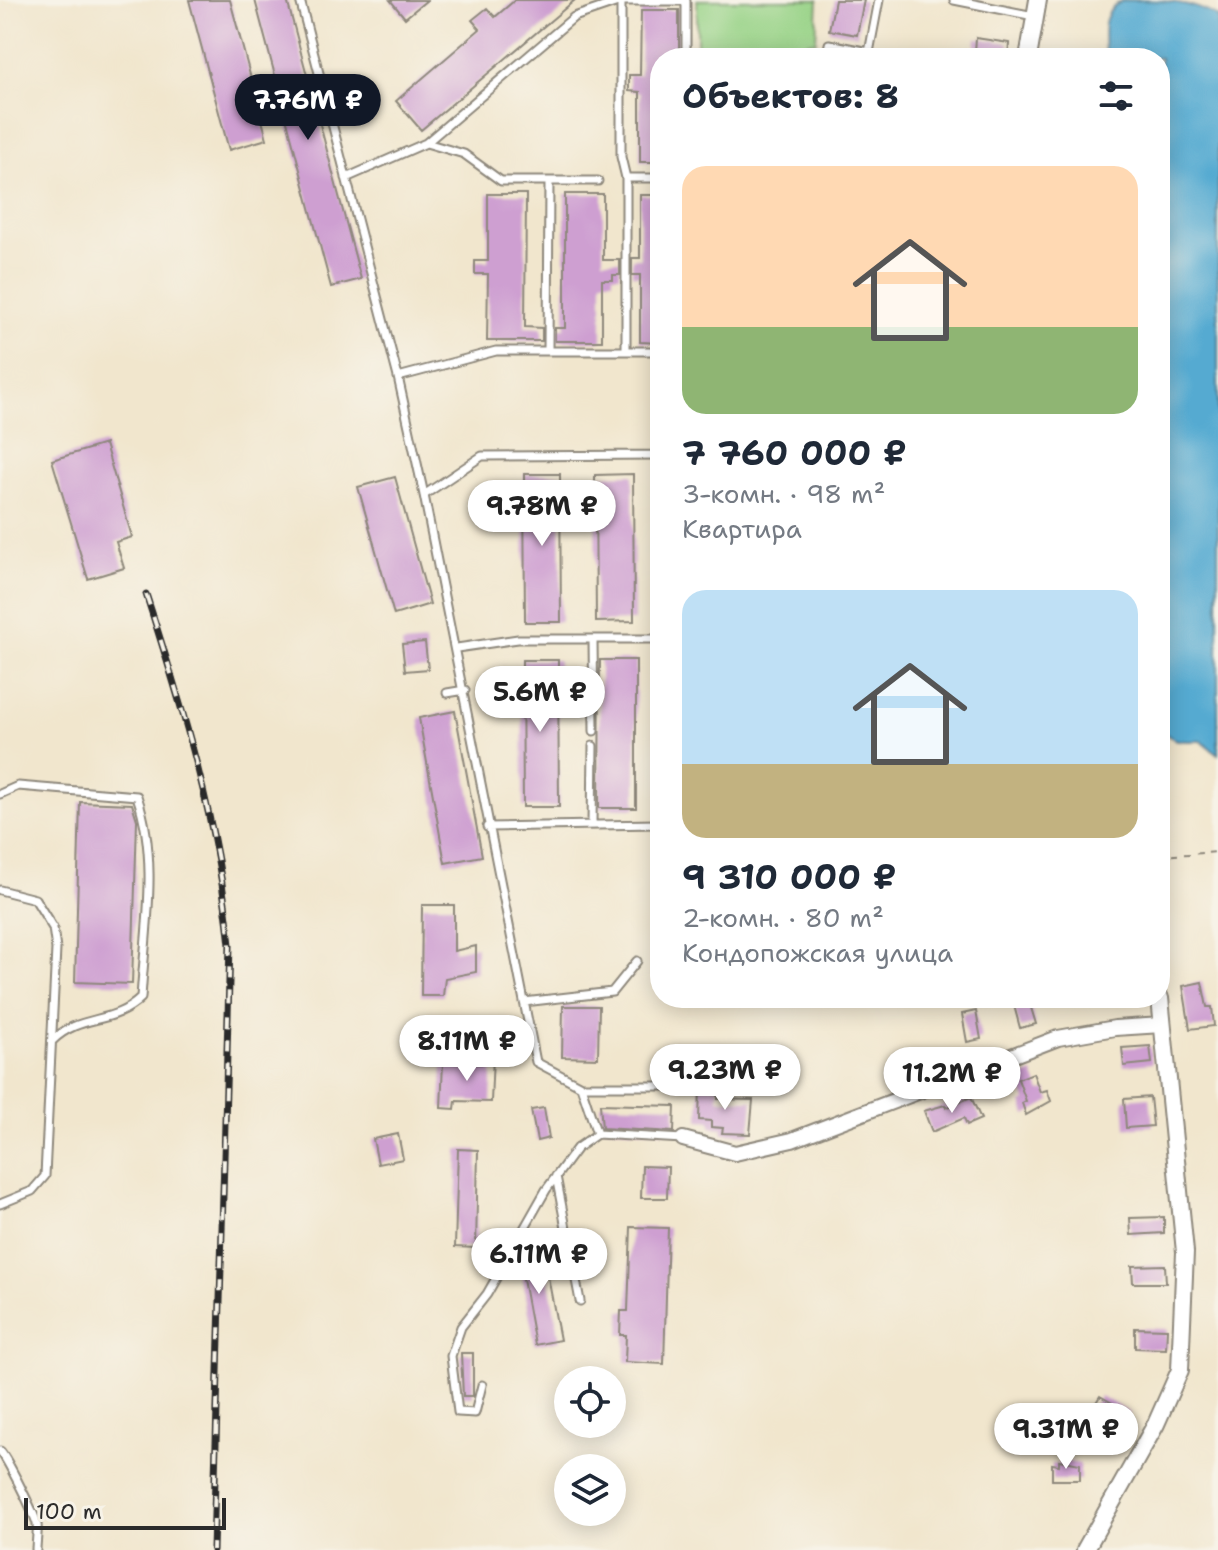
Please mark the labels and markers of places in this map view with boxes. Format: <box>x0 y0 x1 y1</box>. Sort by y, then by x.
pin: 7.76M ₽ <box>234 74 382 142</box>
pin: 9.78M ₽ <box>468 480 616 548</box>
pin: 5.6M ₽ <box>475 666 605 734</box>
pin: 8.11M ₽ <box>393 1015 541 1083</box>
pin: 9.23M ₽ <box>651 1044 799 1112</box>
pin: 11.2M ₽ <box>878 1047 1026 1115</box>
pin: 6.11M ₽ <box>465 1228 613 1296</box>
pin: 9.31M ₽ <box>992 1403 1140 1471</box>

